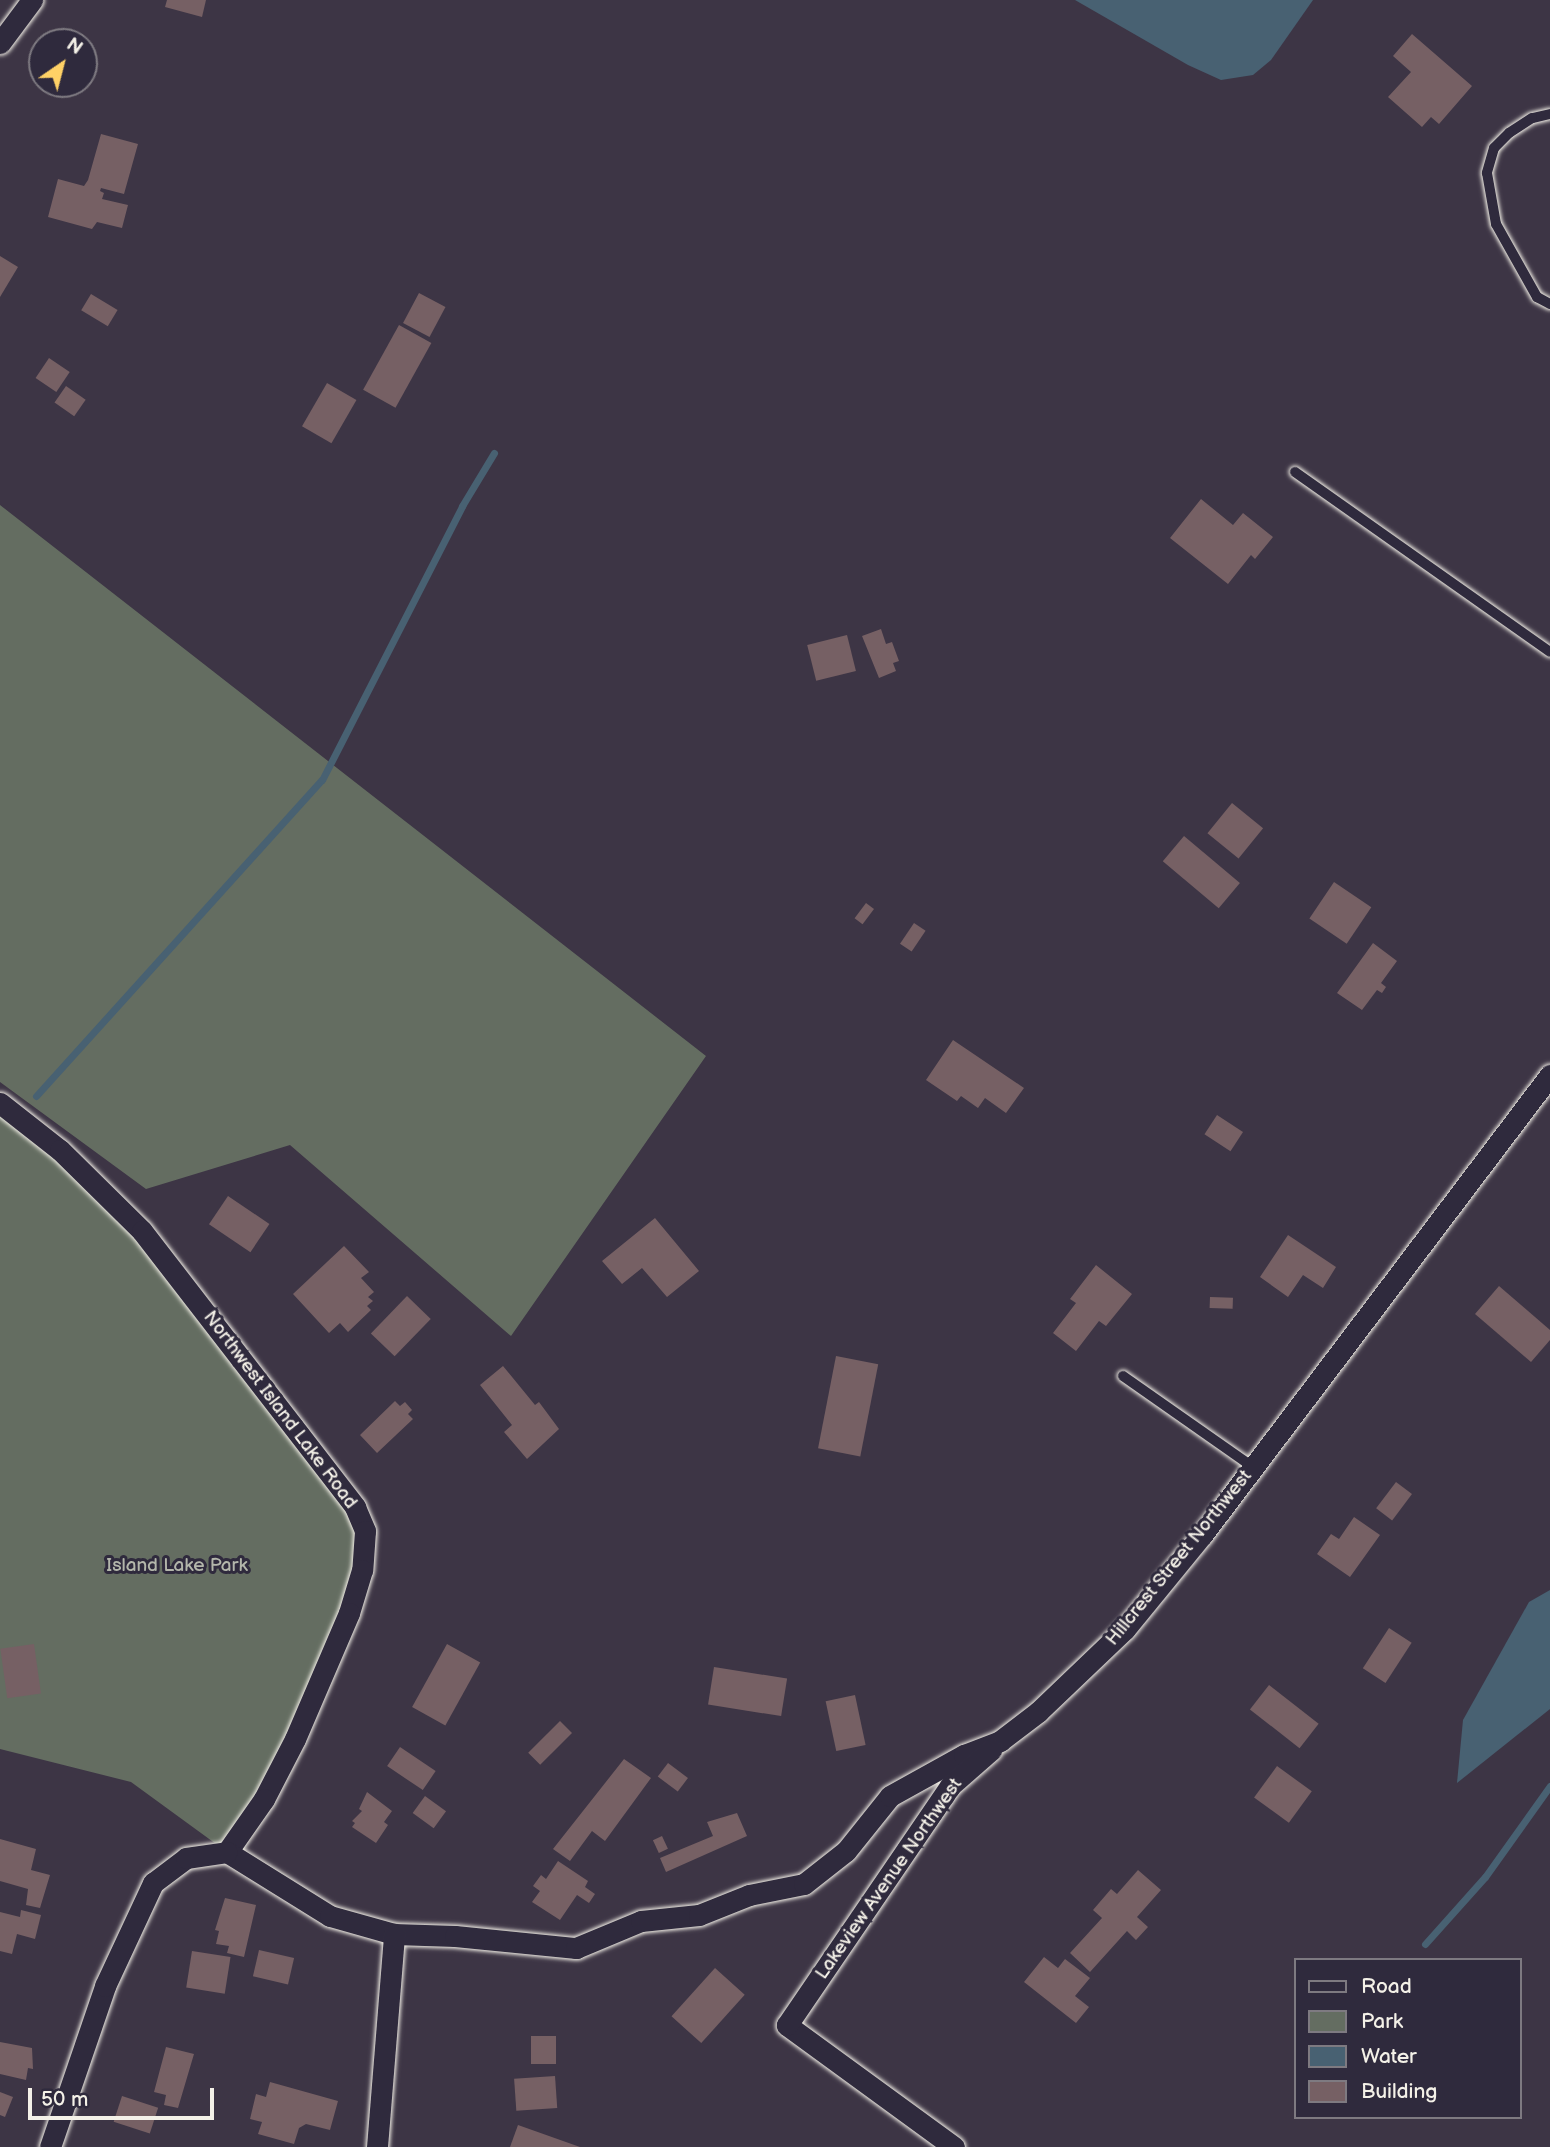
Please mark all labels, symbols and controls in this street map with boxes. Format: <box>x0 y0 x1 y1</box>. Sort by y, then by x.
north arrow <box>28 28 98 98</box>
text: N <box>62 34 87 61</box>
street label: Northwest Island Lake Road <box>198 1307 362 1513</box>
street label: Hillcrest Street Northwest <box>1101 1465 1257 1651</box>
park label: Island Lake Park <box>106 1555 248 1577</box>
street label: Lakeview Avenue Northwest <box>811 1774 967 1984</box>
legend <box>1294 1958 1522 2119</box>
text: Road <box>1361 1974 1412 1999</box>
text: Park <box>1361 2009 1403 2034</box>
text: Water <box>1361 2044 1417 2069</box>
scale bar <box>32 2074 217 2118</box>
text: Building <box>1361 2079 1437 2104</box>
text: 50 m <box>41 2087 88 2112</box>

